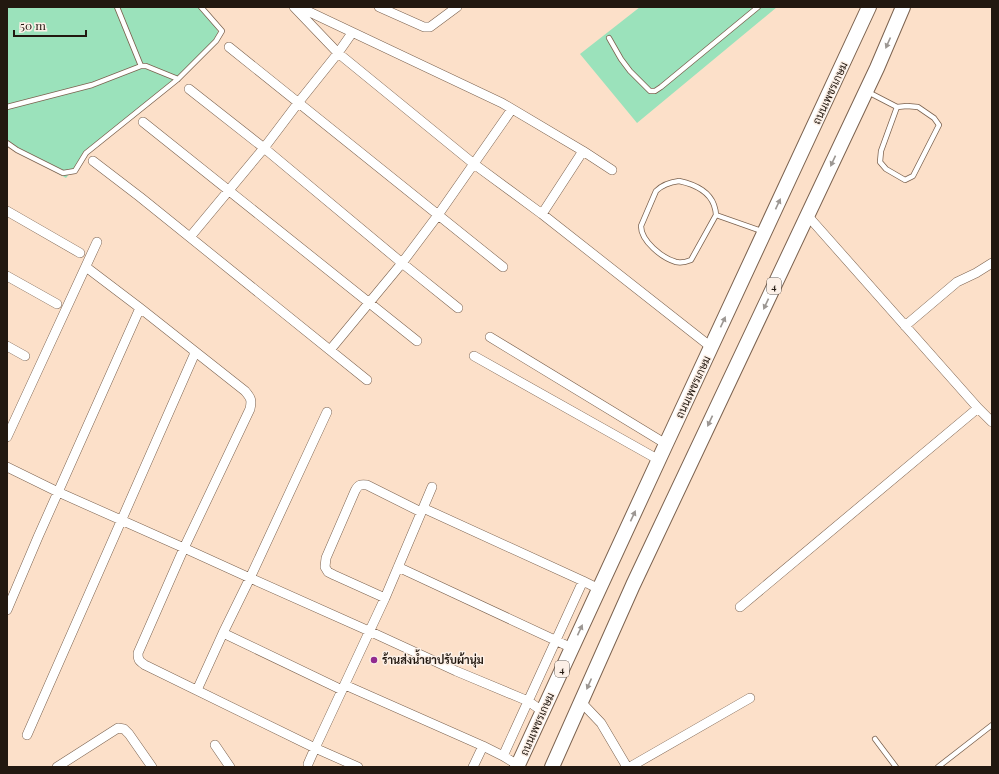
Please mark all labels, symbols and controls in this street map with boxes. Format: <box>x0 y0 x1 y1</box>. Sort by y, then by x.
scale bar <box>14 12 86 38</box>
text: 50 m <box>20 17 46 33</box>
one-way arrow <box>884 37 890 49</box>
street label: ถนนเพชรเกษม <box>808 59 851 127</box>
one-way arrow <box>830 155 836 166</box>
one-way arrow <box>775 199 781 210</box>
road number: 4 <box>767 278 781 294</box>
one-way arrow <box>763 298 769 309</box>
one-way arrow <box>720 316 726 328</box>
street label: ถนนเพชรเกษม <box>671 353 714 421</box>
one-way arrow <box>707 416 713 427</box>
one-way arrow <box>630 511 636 522</box>
one-way arrow <box>577 624 583 635</box>
place label: ร้านส่งน้ำยาปรับผ้านุ่ม <box>382 649 484 668</box>
marker: ร้านส่งน้ำยาปรับผ้านุ่ม <box>369 655 379 665</box>
road number: 4 <box>555 661 569 677</box>
one-way arrow <box>586 679 592 690</box>
street label: ถนนเพชรเกษม <box>516 690 557 758</box>

